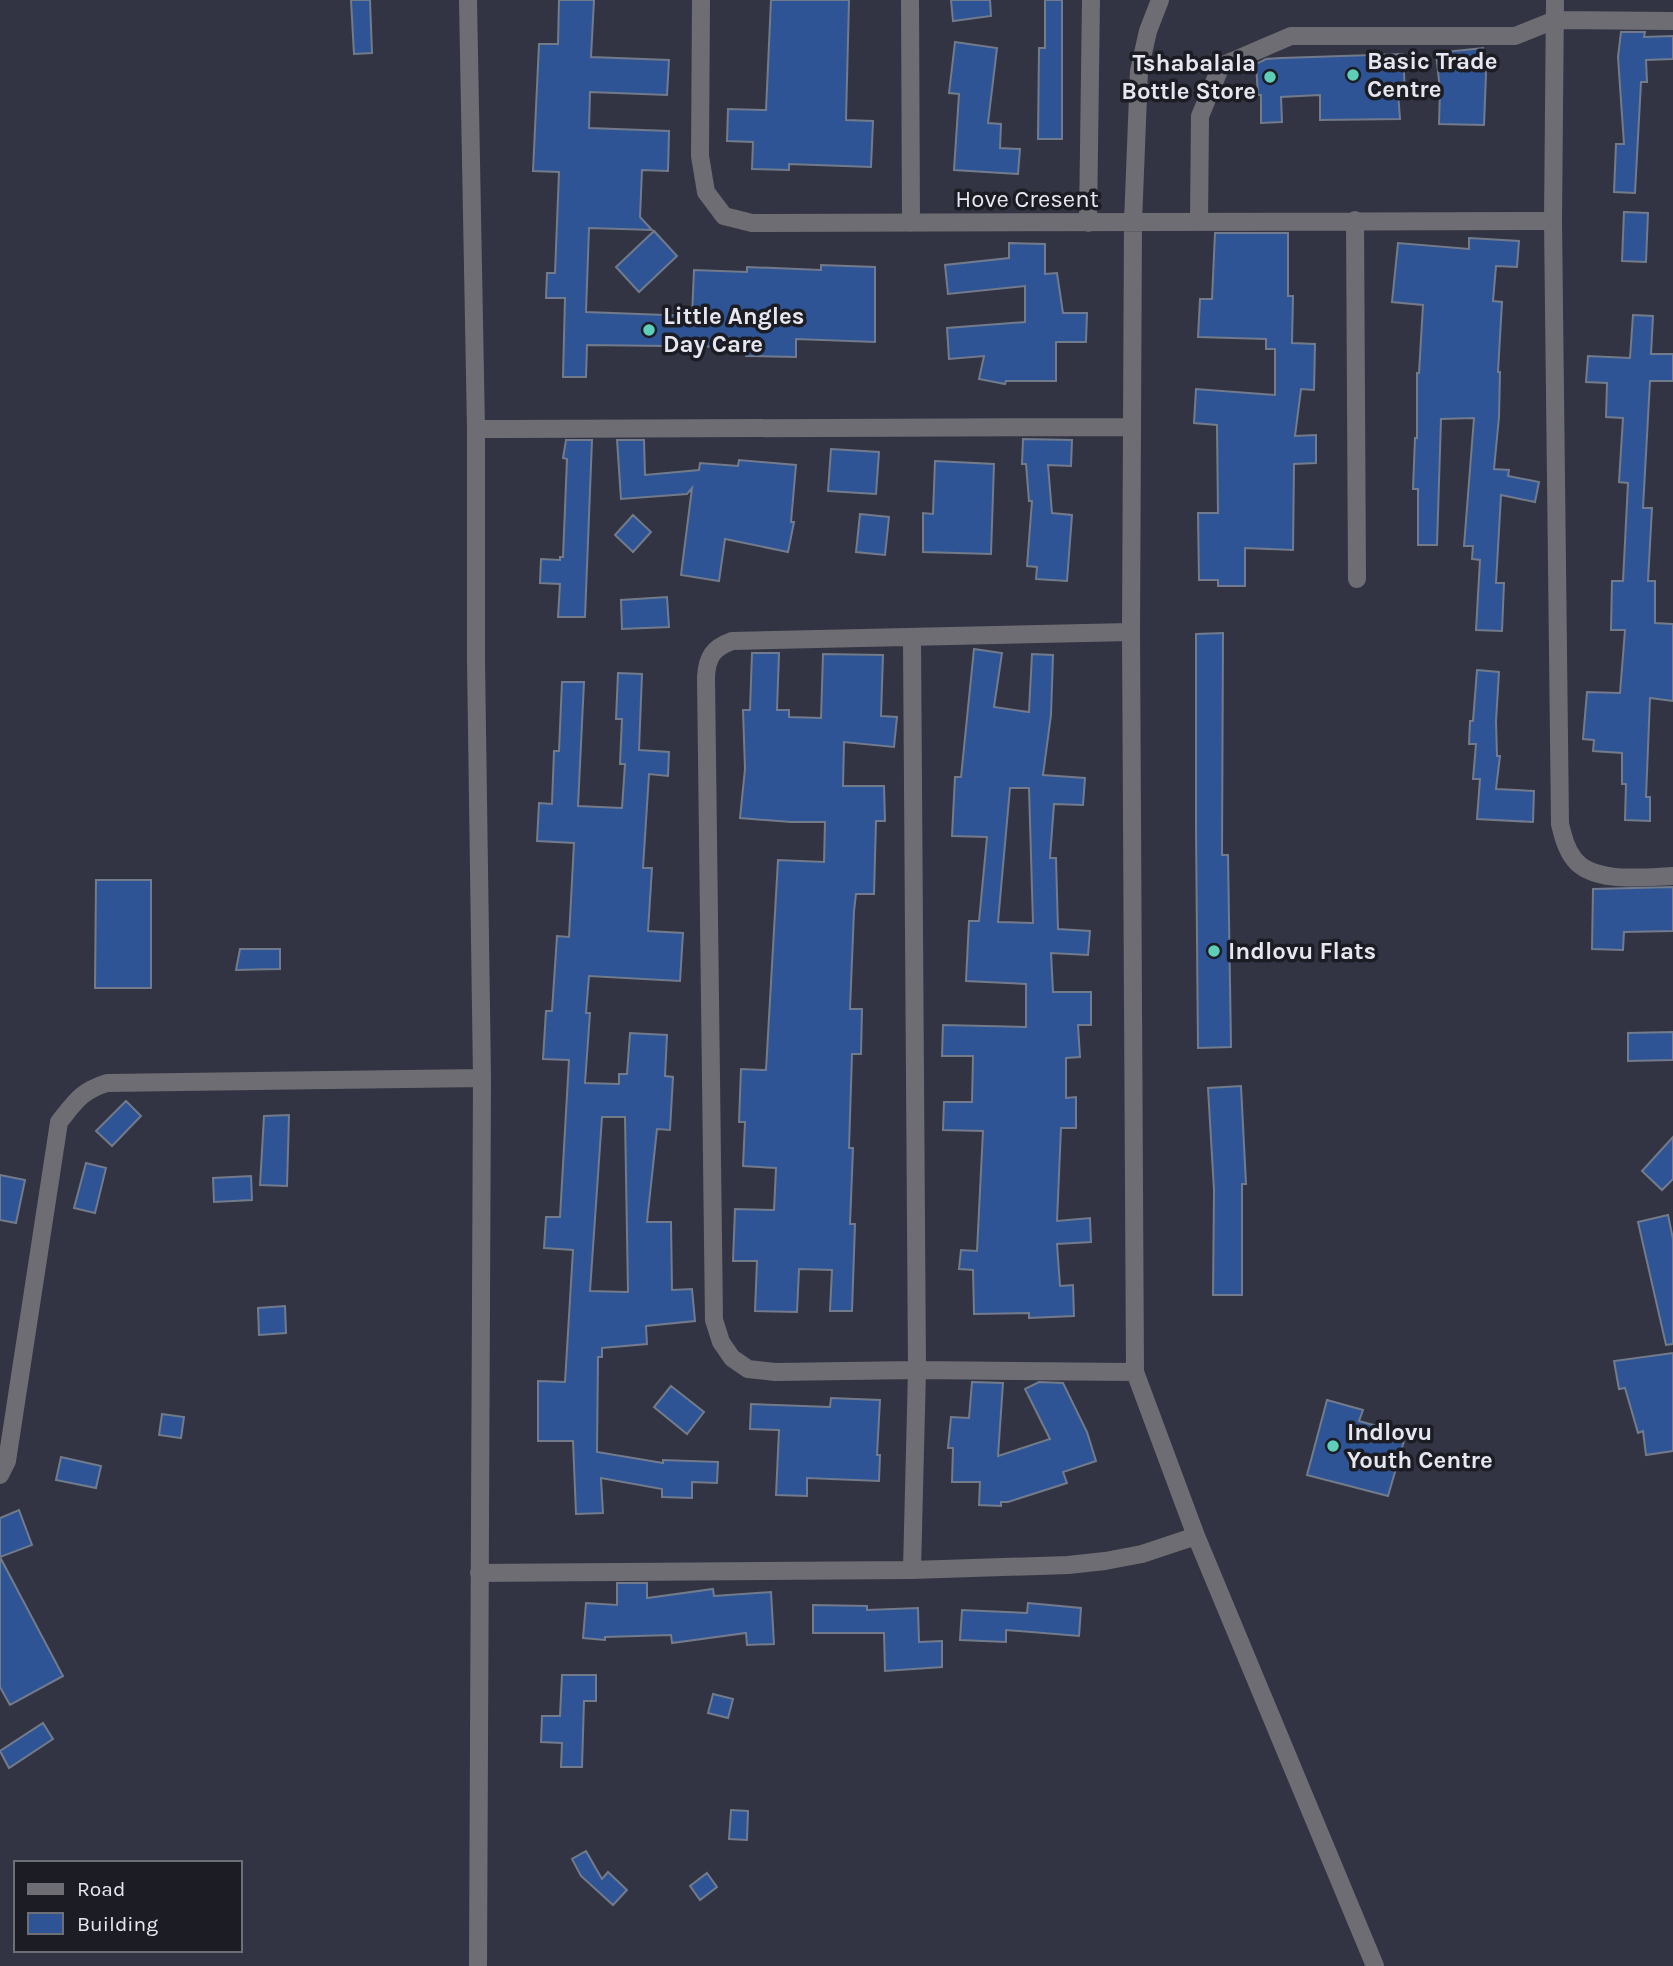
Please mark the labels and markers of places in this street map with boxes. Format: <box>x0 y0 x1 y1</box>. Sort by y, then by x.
place label: Basic Trade Centre <box>1367 47 1498 103</box>
place label: Tshabalala Bottle Store <box>1121 49 1256 105</box>
marker: Basic Trade Centre <box>1345 67 1361 83</box>
marker: Tshabalala Bottle Store <box>1262 69 1278 85</box>
place label: Little Angles Day Care <box>663 302 804 358</box>
marker: Little Angles Day Care <box>641 322 657 338</box>
place label: Indlovu Flats <box>1228 937 1376 965</box>
marker: Indlovu Flats <box>1206 943 1222 959</box>
place label: Indlovu Youth Centre <box>1347 1418 1493 1474</box>
marker: Indlovu Youth Centre <box>1325 1438 1341 1454</box>

